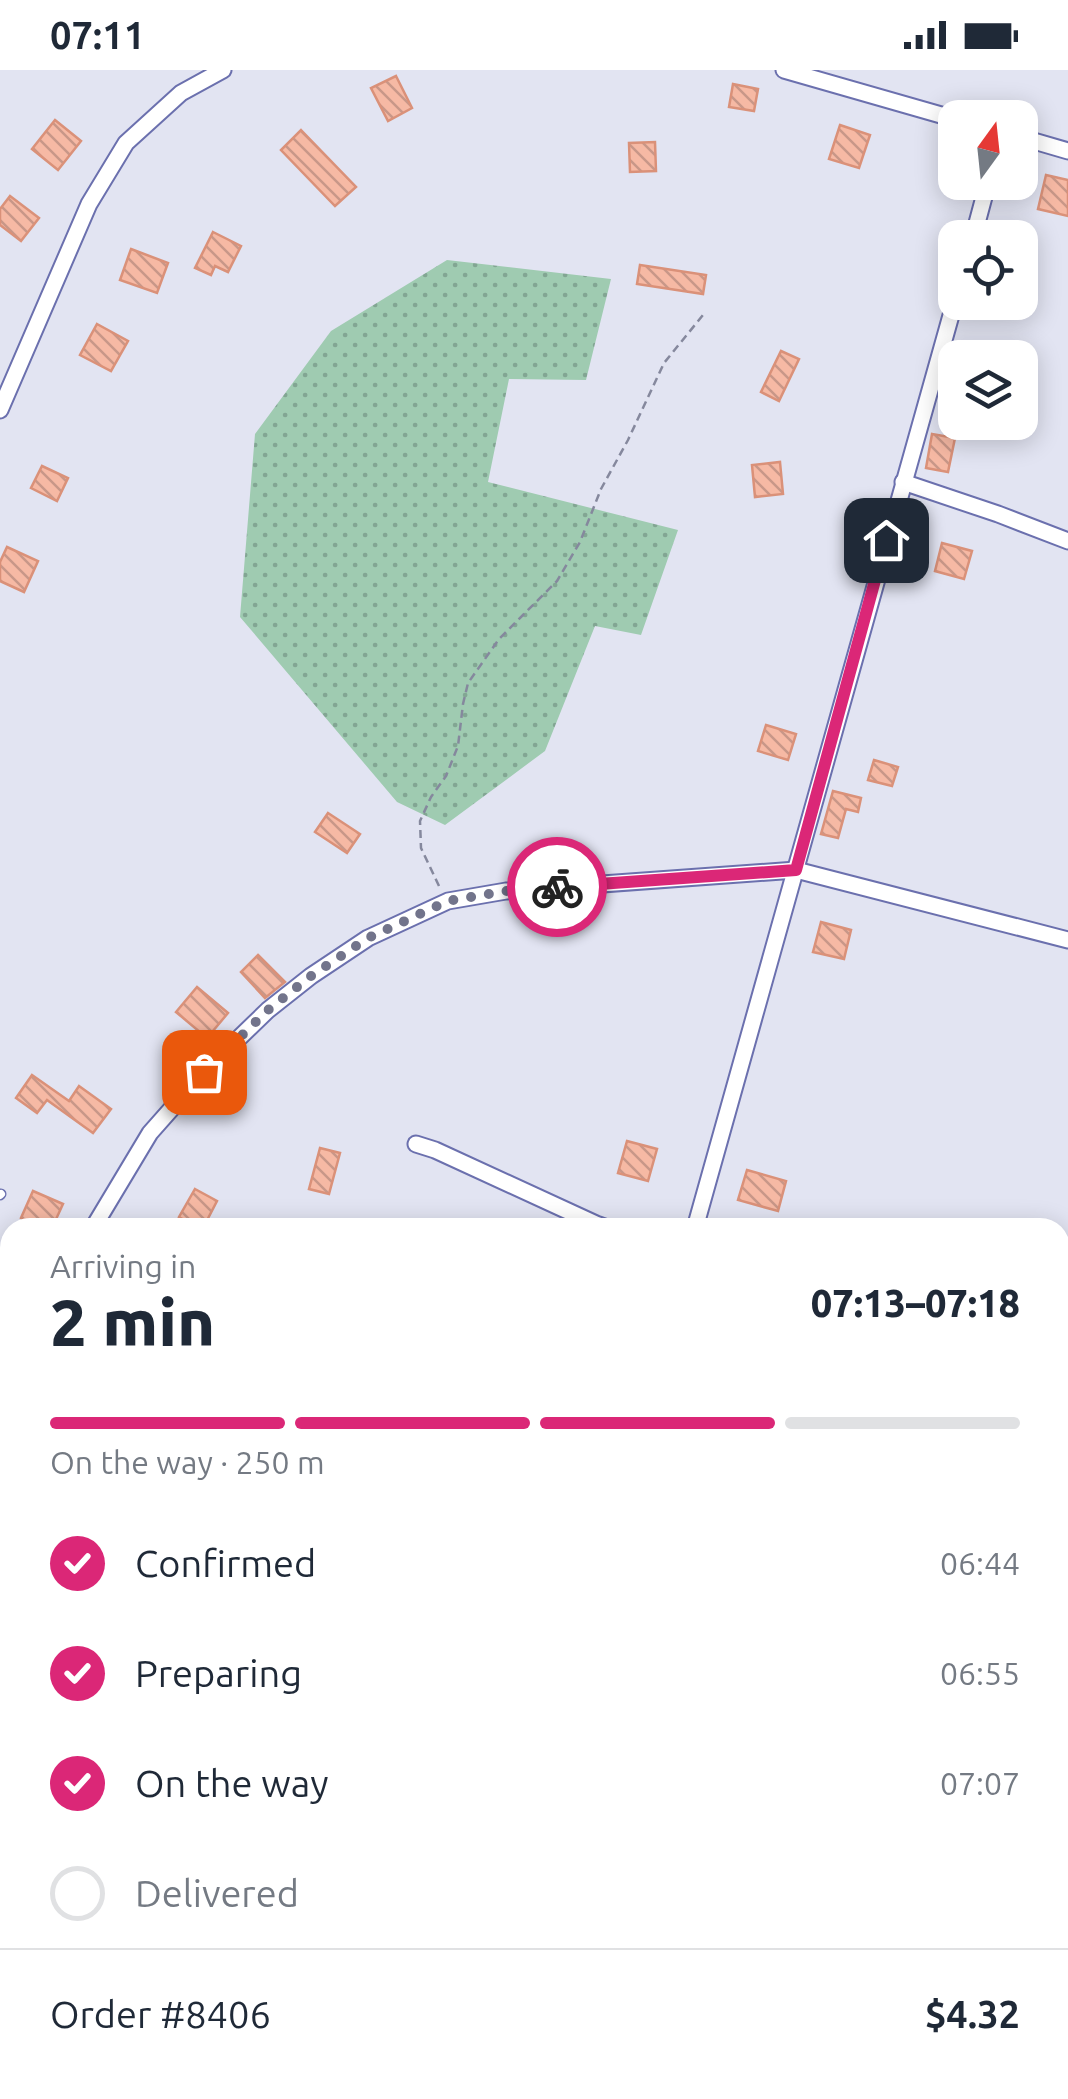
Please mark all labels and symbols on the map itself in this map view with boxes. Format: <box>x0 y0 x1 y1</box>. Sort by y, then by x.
north arrow <box>938 100 1038 200</box>
pin <box>844 498 929 583</box>
courier <box>507 837 607 937</box>
pin <box>162 1030 247 1115</box>

